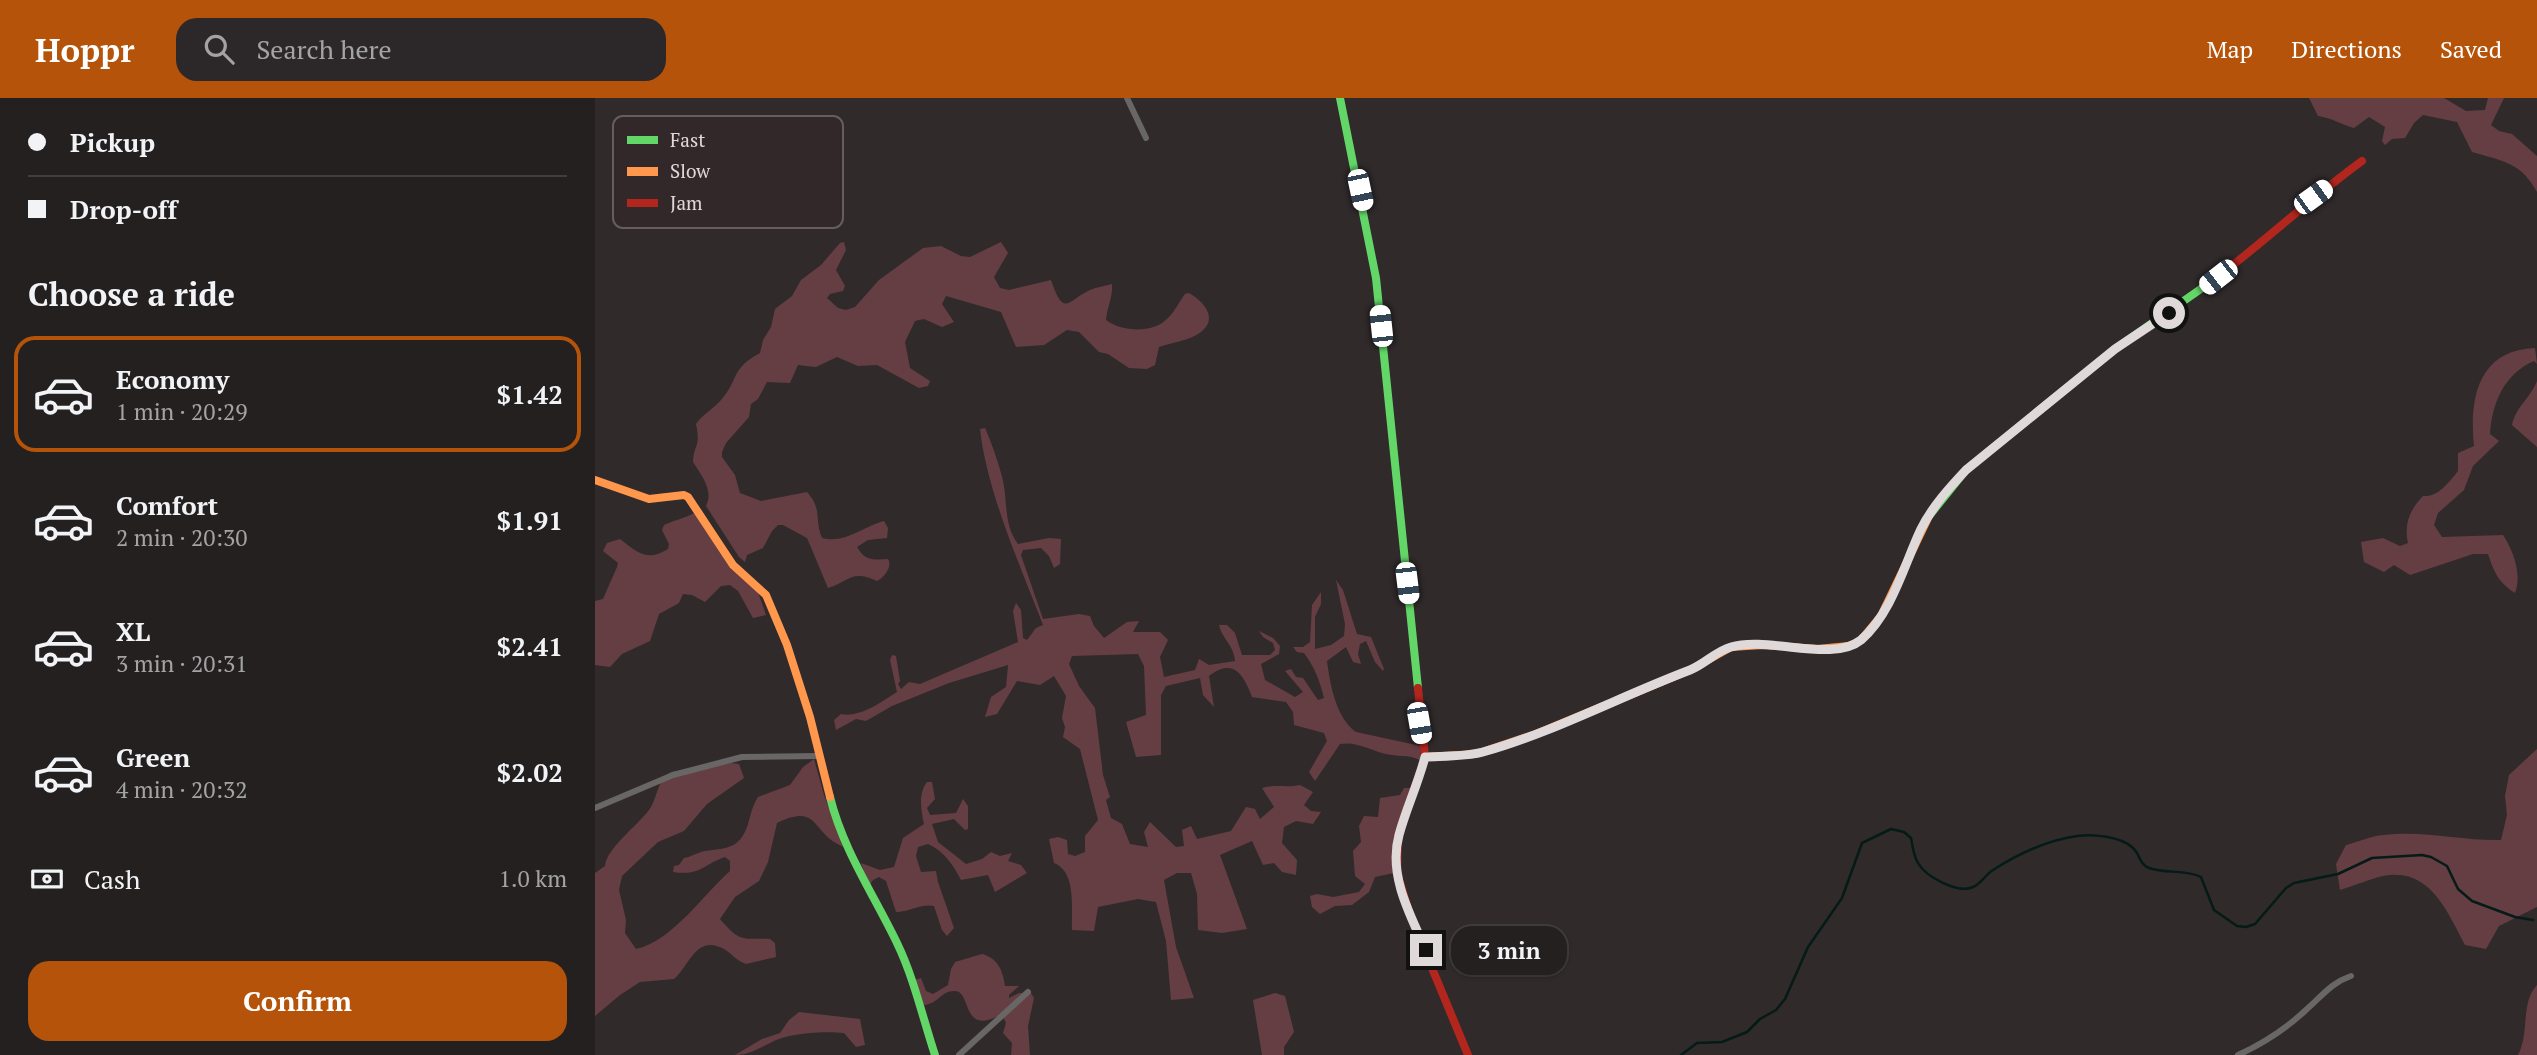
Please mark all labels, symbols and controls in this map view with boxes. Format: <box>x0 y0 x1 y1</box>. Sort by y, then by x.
search box <box>176 18 666 81</box>
text: Hoppr <box>35 28 134 71</box>
icon: search <box>200 30 238 68</box>
text: Search here <box>256 32 392 66</box>
text: Map <box>2207 33 2253 65</box>
text: Directions <box>2291 33 2402 65</box>
text: Saved <box>2440 33 2502 65</box>
legend <box>613 116 843 228</box>
text: Pickup <box>70 125 155 159</box>
text: Fast <box>670 127 705 152</box>
text: Slow <box>670 158 711 183</box>
car <box>1346 167 1375 213</box>
car <box>2290 176 2337 218</box>
text: Jam <box>670 190 703 215</box>
text: Drop-off <box>70 192 177 226</box>
car <box>2195 256 2242 298</box>
text: Choose a ride <box>28 273 235 315</box>
route start <box>2153 297 2185 329</box>
car <box>1369 304 1394 348</box>
text: Economy <box>116 362 229 396</box>
icon: car <box>32 363 95 426</box>
text: $1.42 <box>497 377 563 411</box>
text: 1 min · 20:29 <box>116 396 248 427</box>
text: Comfort <box>116 488 218 522</box>
icon: car <box>32 489 95 552</box>
text: $1.91 <box>497 503 563 537</box>
text: 2 min · 20:30 <box>116 522 248 553</box>
car <box>1395 561 1420 605</box>
text: XL <box>116 614 150 648</box>
icon: car <box>32 615 95 678</box>
text: $2.41 <box>497 629 563 663</box>
text: 3 min · 20:31 <box>116 648 248 679</box>
car <box>1406 700 1433 746</box>
text: Green <box>116 740 190 774</box>
icon: car <box>32 741 95 804</box>
text: $2.02 <box>497 755 563 789</box>
text: 4 min · 20:32 <box>116 774 248 805</box>
icon: cash <box>28 860 66 898</box>
text: Cash <box>84 862 140 896</box>
text: 1.0 km <box>499 863 567 894</box>
callout: 3 min <box>1451 926 1566 974</box>
route end <box>1410 934 1442 966</box>
text: 3 min <box>1478 935 1540 966</box>
button: Confirm <box>28 961 567 1041</box>

